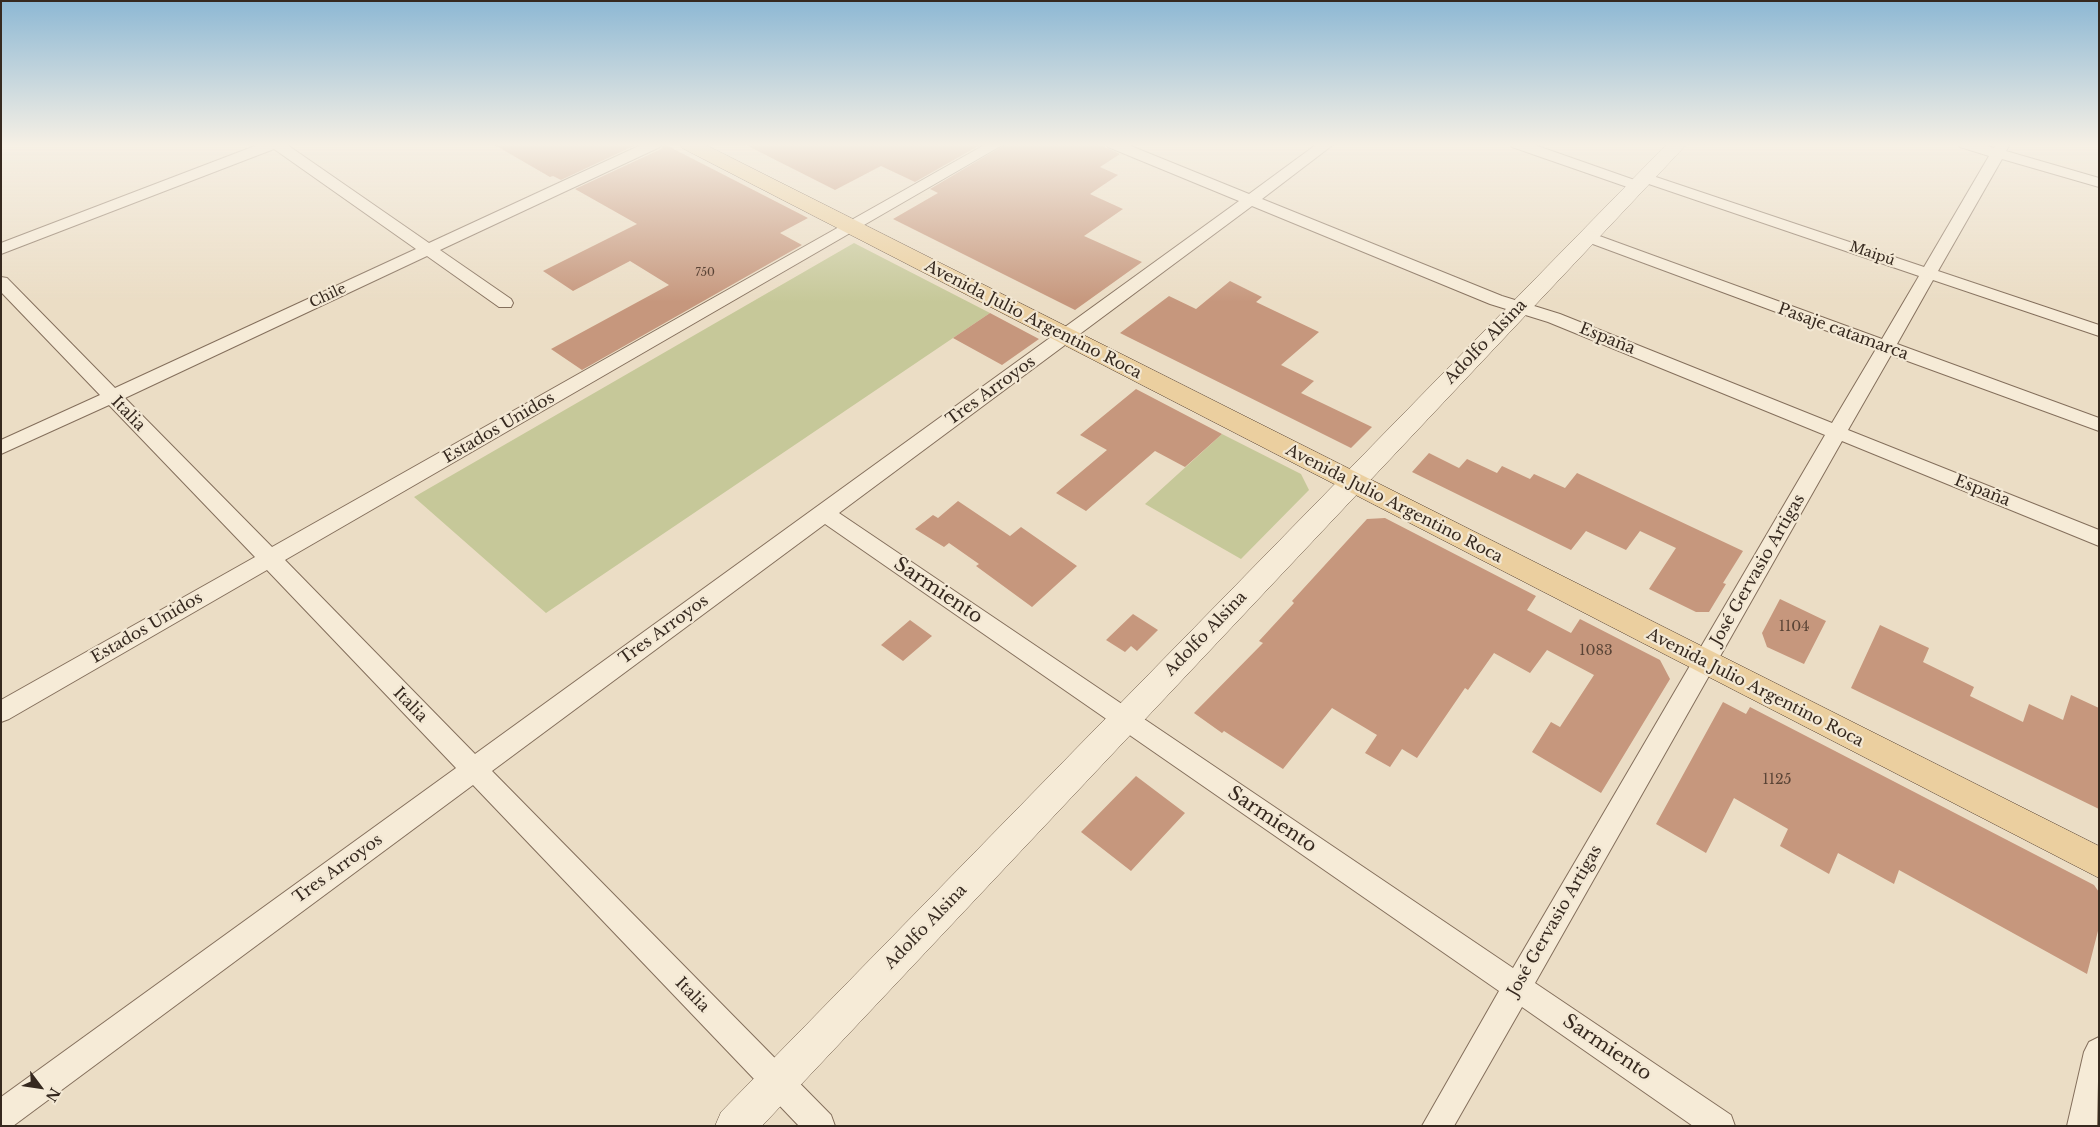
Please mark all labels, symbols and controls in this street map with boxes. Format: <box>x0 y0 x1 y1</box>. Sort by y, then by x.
street label: Maipú <box>1847 238 1897 270</box>
street label: Avenida Julio Argentino Roca <box>921 257 1145 383</box>
house number: 750 <box>695 266 715 280</box>
street label: Chile <box>307 280 349 312</box>
street label: Adolfo Alsina <box>1441 296 1531 388</box>
street label: Pasaje catamarca <box>1775 299 1911 365</box>
street label: España <box>1576 319 1638 359</box>
street label: Tres Arroyos <box>943 352 1039 430</box>
street label: Estados Unidos <box>440 388 558 468</box>
street label: Italia <box>107 393 149 435</box>
street label: Avenida Julio Argentino Roca <box>1282 441 1506 567</box>
street label: España <box>1951 471 2013 511</box>
street label: José Gervasio Artigas <box>1707 491 1809 649</box>
street label: Sarmiento <box>889 553 987 629</box>
street label: Estados Unidos <box>88 588 206 668</box>
street label: Adolfo Alsina <box>1161 588 1251 680</box>
street label: Tres Arroyos <box>616 591 712 669</box>
house number: 1104 <box>1779 619 1809 635</box>
street label: Avenida Julio Argentino Roca <box>1643 625 1867 751</box>
house number: 1083 <box>1579 643 1613 659</box>
street label: Italia <box>389 684 431 726</box>
house number: 1125 <box>1762 772 1792 788</box>
street label: Sarmiento <box>1223 782 1321 858</box>
street label: Tres Arroyos <box>290 830 386 908</box>
street label: José Gervasio Artigas <box>1504 842 1606 1000</box>
street label: Adolfo Alsina <box>881 881 971 973</box>
street label: Italia <box>671 974 713 1016</box>
street label: Sarmiento <box>1558 1010 1656 1086</box>
north arrow <box>15 1062 65 1112</box>
text: N <box>42 1084 64 1105</box>

